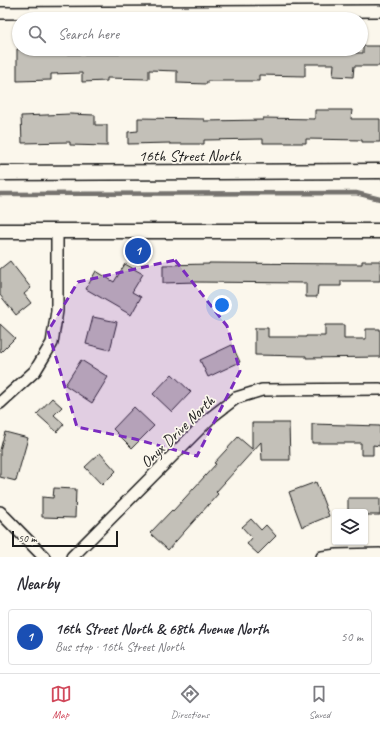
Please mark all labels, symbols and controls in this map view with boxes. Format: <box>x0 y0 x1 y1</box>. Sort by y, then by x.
search box <box>12 12 368 56</box>
icon: search <box>26 23 48 45</box>
text: Search here <box>58 25 119 44</box>
street label: 16th Street North <box>139 146 242 166</box>
pin: 1 <box>125 236 151 266</box>
your location <box>212 295 232 315</box>
street label: Onyx Drive North <box>136 391 220 472</box>
map controls <box>332 509 368 545</box>
button: layers <box>332 509 368 545</box>
scale bar <box>12 529 118 548</box>
text: 50 m <box>18 531 37 545</box>
text: Nearby <box>16 573 59 594</box>
text: 16th Street North & 68th Avenue North <box>55 620 269 639</box>
text: 1 <box>27 629 33 645</box>
text: 50 m <box>341 629 363 645</box>
text: Bus stop · 16th Street North <box>55 639 185 655</box>
tab: Map <box>50 683 72 721</box>
tab: Directions <box>171 683 209 721</box>
tab: Saved <box>308 683 330 721</box>

